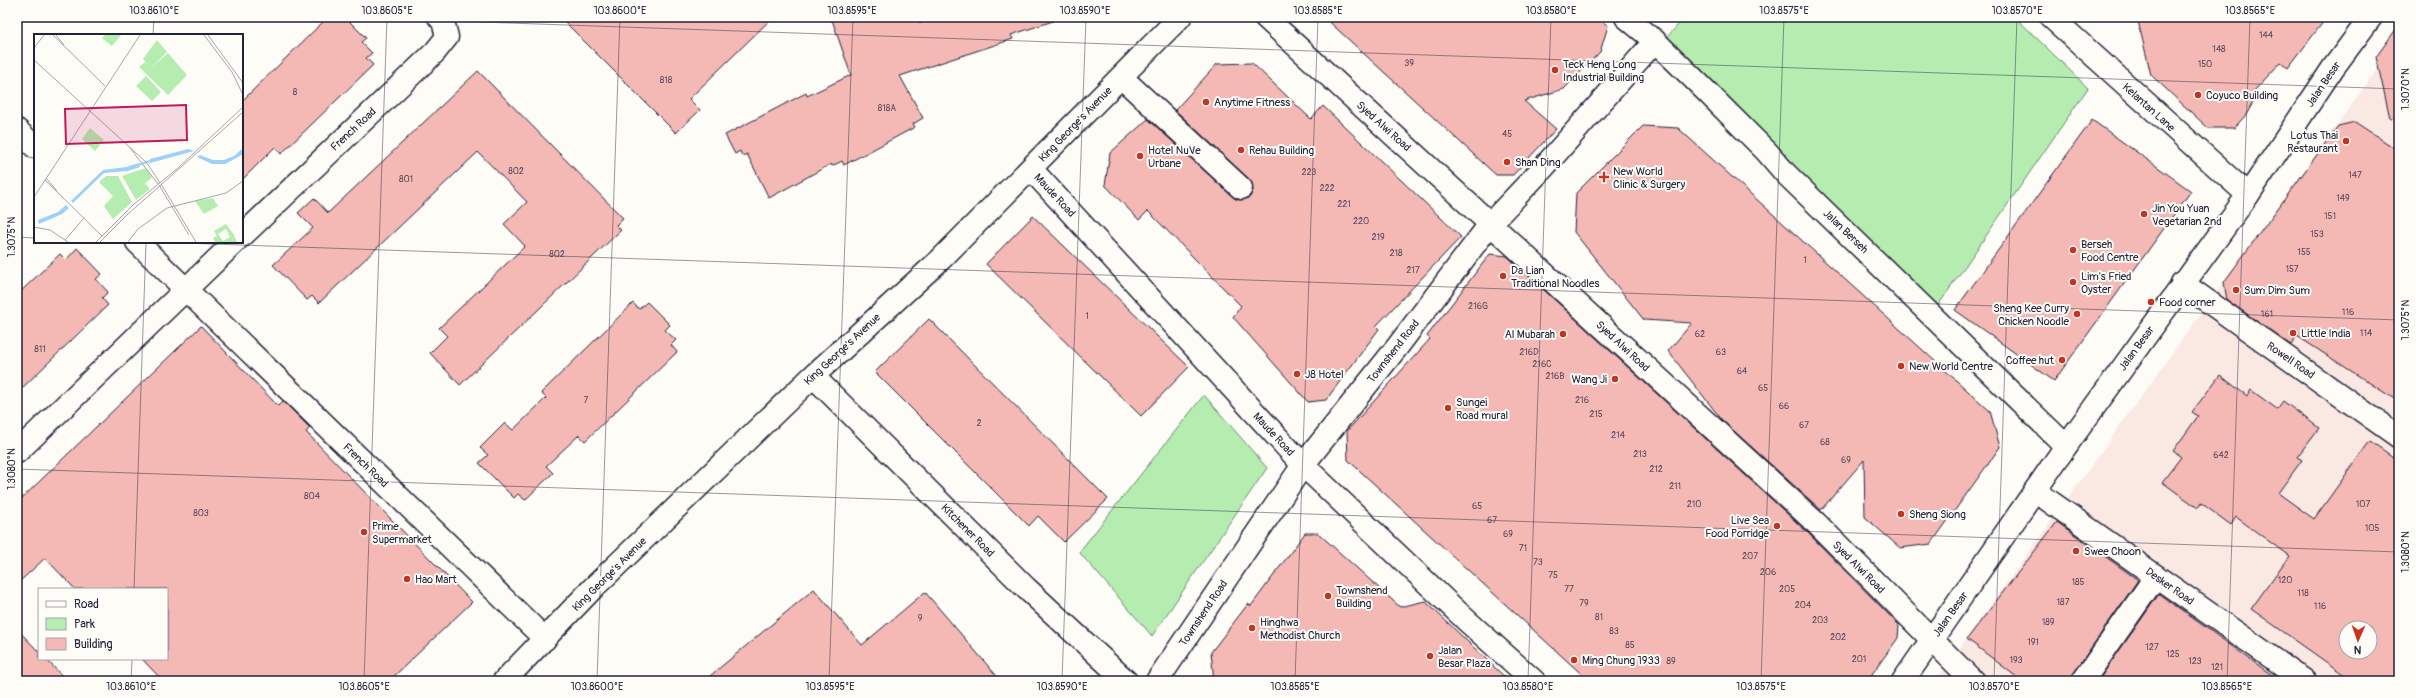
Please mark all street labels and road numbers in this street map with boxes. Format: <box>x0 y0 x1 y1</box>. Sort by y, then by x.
street label: Jalan Besar <box>2303 59 2343 109</box>
street label: Kelantan Lane <box>2120 80 2178 135</box>
street label: King George's Avenue <box>1036 84 1115 165</box>
street label: Syed Alwi Road <box>1354 99 1413 154</box>
street label: French Road <box>328 105 379 154</box>
street label: Maude Road <box>1031 171 1078 220</box>
street label: Jalan Berseh <box>1820 207 1871 256</box>
street label: King George's Avenue <box>802 310 884 388</box>
street label: Townshend Road <box>1365 317 1422 386</box>
street label: Syed Alwi Road <box>1593 318 1652 374</box>
street label: Jalan Besar <box>2116 323 2157 373</box>
street label: Rowell Road <box>2264 339 2317 382</box>
street label: Maude Road <box>1250 410 1297 459</box>
street label: French Road <box>340 441 391 490</box>
street label: Kitchener Road <box>938 501 997 560</box>
street label: King George's Avenue <box>570 534 650 614</box>
street label: Syed Alwi Road <box>1830 539 1887 596</box>
street label: Desker Road <box>2143 565 2197 608</box>
street label: Townshend Road <box>1177 578 1230 649</box>
street label: Jalan Besar <box>1930 589 1971 639</box>

